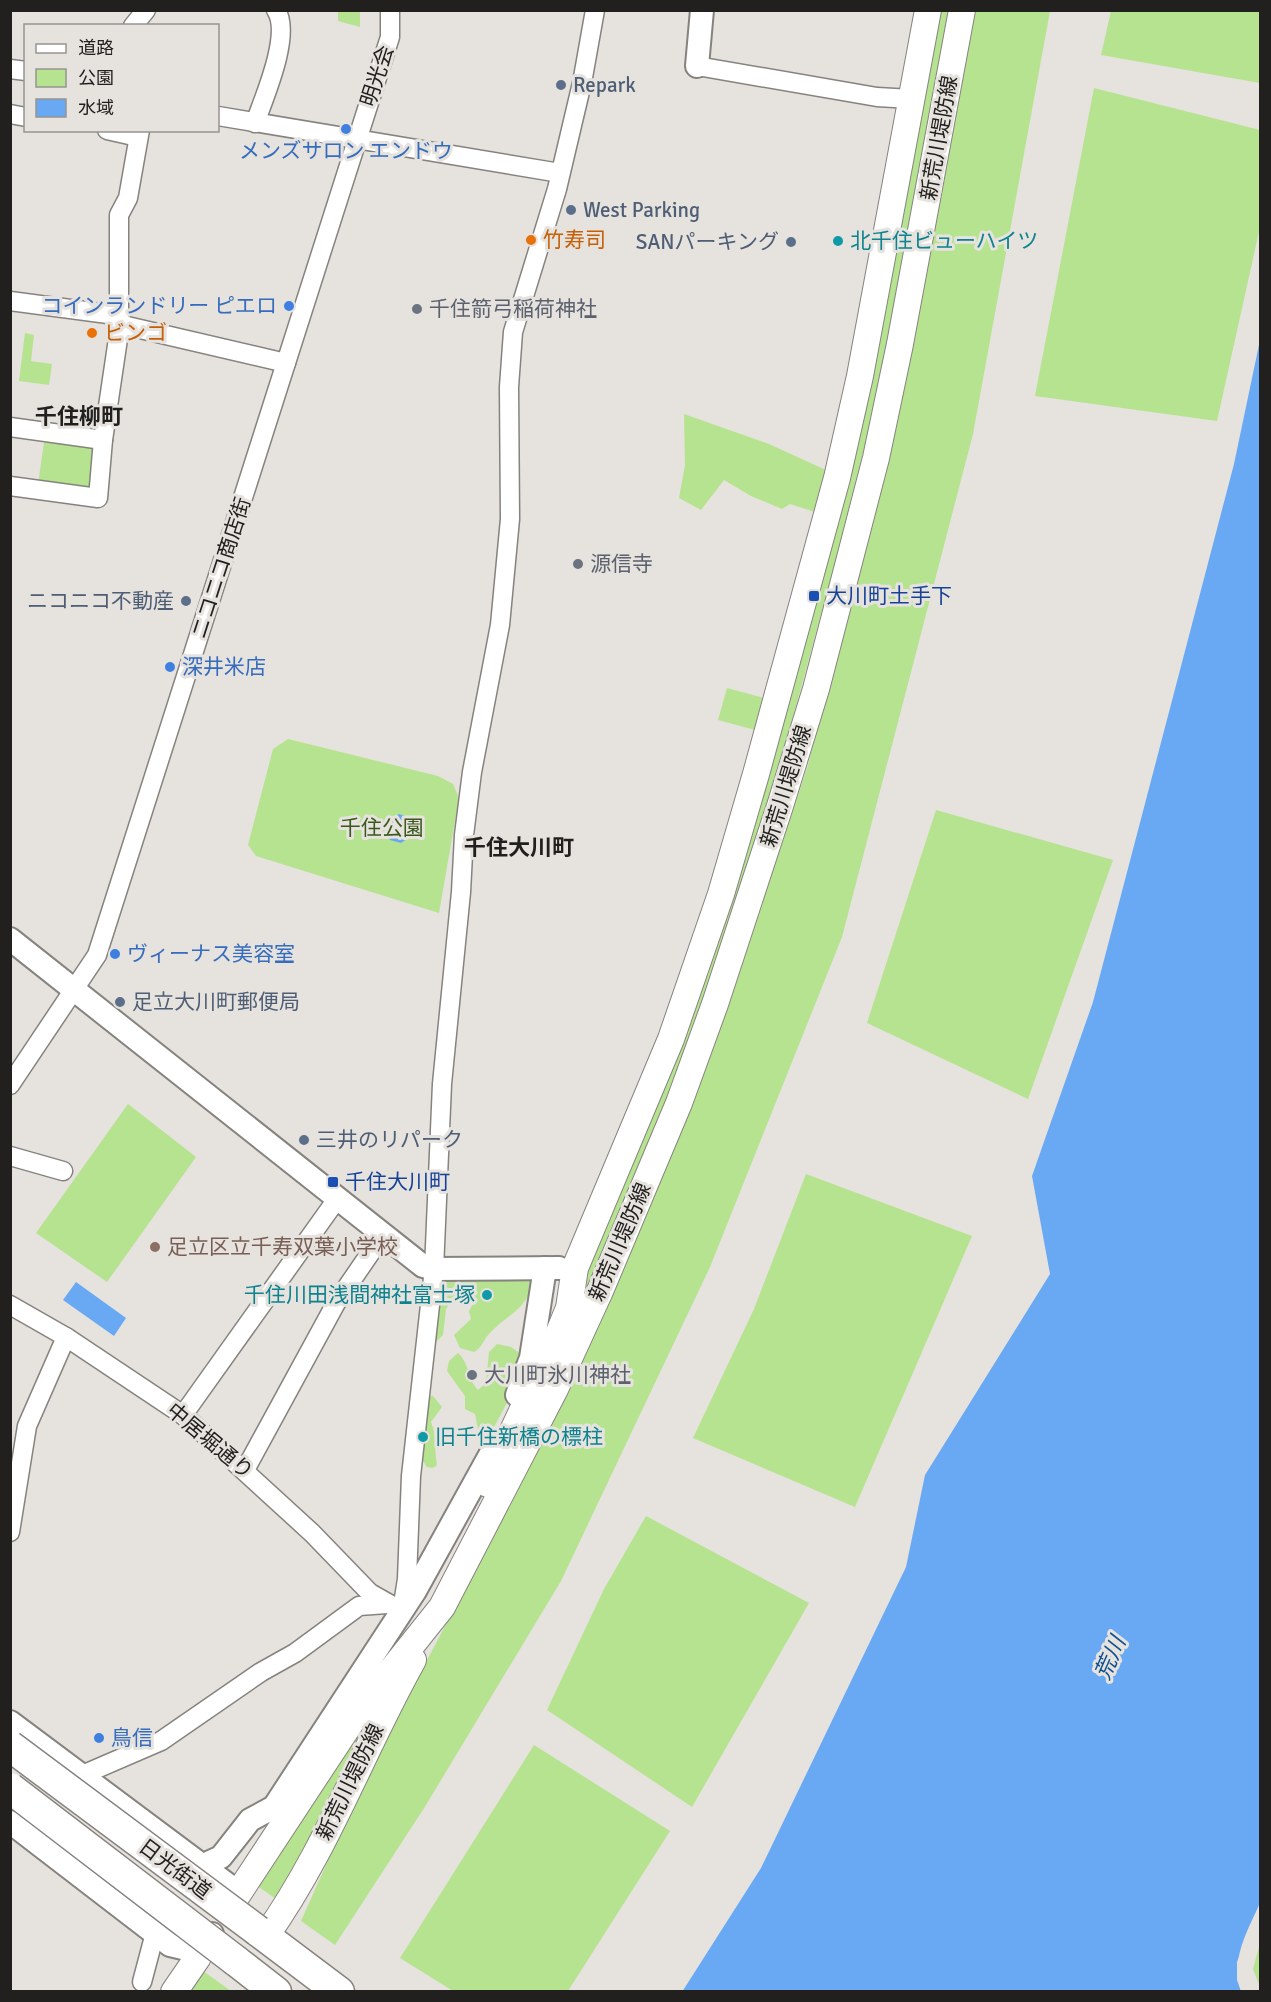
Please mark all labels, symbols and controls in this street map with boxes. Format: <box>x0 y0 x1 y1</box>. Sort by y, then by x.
legend <box>24 24 219 132</box>
text: 道路 <box>78 37 114 59</box>
street label: 明光会 <box>355 42 399 110</box>
text: 公園 <box>78 67 114 89</box>
place label: Repark <box>573 72 636 98</box>
street label: 新荒川堤防線 <box>915 74 963 202</box>
marker: Repark <box>554 78 568 92</box>
text: 水域 <box>78 97 114 119</box>
marker: メンズサロン エンドウ <box>339 122 353 136</box>
place label: メンズサロン エンドウ <box>239 138 453 164</box>
place label: West Parking <box>583 197 700 223</box>
marker: West Parking <box>564 203 578 217</box>
place label: 竹寿司 <box>543 227 606 253</box>
place label: 北千住ビューハイツ <box>850 228 1038 254</box>
place label: SANパーキング <box>636 229 779 255</box>
marker: 竹寿司 <box>524 233 538 247</box>
marker: 北千住ビューハイツ <box>831 234 845 248</box>
marker: SANパーキング <box>784 235 798 249</box>
place label: コインランドリー ピエロ <box>41 293 277 319</box>
place label: 千住箭弓稲荷神社 <box>429 296 597 322</box>
marker: コインランドリー ピエロ <box>282 299 296 313</box>
marker: 千住箭弓稲荷神社 <box>410 302 424 316</box>
place label: ビンゴ <box>104 320 167 346</box>
marker: ビンゴ <box>85 326 99 340</box>
district label: 千住柳町 <box>35 403 123 430</box>
street label: ニコニコ商店街 <box>186 494 256 642</box>
place label: 源信寺 <box>590 551 653 577</box>
marker: 源信寺 <box>571 557 585 571</box>
place label: 大川町土手下 <box>826 583 952 609</box>
place label: ニコニコ不動産 <box>27 588 174 614</box>
marker: 大川町土手下 <box>807 589 821 603</box>
marker: ニコニコ不動産 <box>179 594 193 608</box>
place label: 深井米店 <box>182 654 266 680</box>
marker: 深井米店 <box>163 660 177 674</box>
street label: 新荒川堤防線 <box>755 722 817 850</box>
park label: 千住公園 <box>340 815 424 841</box>
district label: 千住大川町 <box>464 834 574 861</box>
place label: ヴィーナス美容室 <box>127 941 295 967</box>
marker: ヴィーナス美容室 <box>108 947 122 961</box>
place label: 足立大川町郵便局 <box>132 989 300 1015</box>
marker: 足立大川町郵便局 <box>113 995 127 1009</box>
place label: 三井のリパーク <box>316 1127 463 1153</box>
marker: 三井のリパーク <box>297 1133 311 1147</box>
place label: 千住大川町 <box>345 1169 450 1195</box>
marker: 千住大川町 <box>326 1175 340 1189</box>
street label: 新荒川堤防線 <box>583 1179 657 1305</box>
place label: 足立区立千寿双葉小学校 <box>167 1234 398 1260</box>
marker: 足立区立千寿双葉小学校 <box>148 1240 162 1254</box>
place label: 千住川田浅間神社富士塚 <box>244 1282 475 1308</box>
marker: 千住川田浅間神社富士塚 <box>480 1288 494 1302</box>
place label: 大川町氷川神社 <box>484 1362 631 1388</box>
marker: 大川町氷川神社 <box>465 1368 479 1382</box>
street label: 中居堀通り <box>161 1397 259 1485</box>
place label: 旧千住新橋の標柱 <box>435 1424 603 1450</box>
marker: 旧千住新橋の標柱 <box>416 1430 430 1444</box>
water label: 荒川 <box>1089 1631 1132 1684</box>
street label: 新荒川堤防線 <box>311 1720 389 1844</box>
place label: 鳥信 <box>111 1725 153 1751</box>
marker: 鳥信 <box>92 1731 106 1745</box>
street label: 日光街道 <box>134 1833 216 1905</box>

